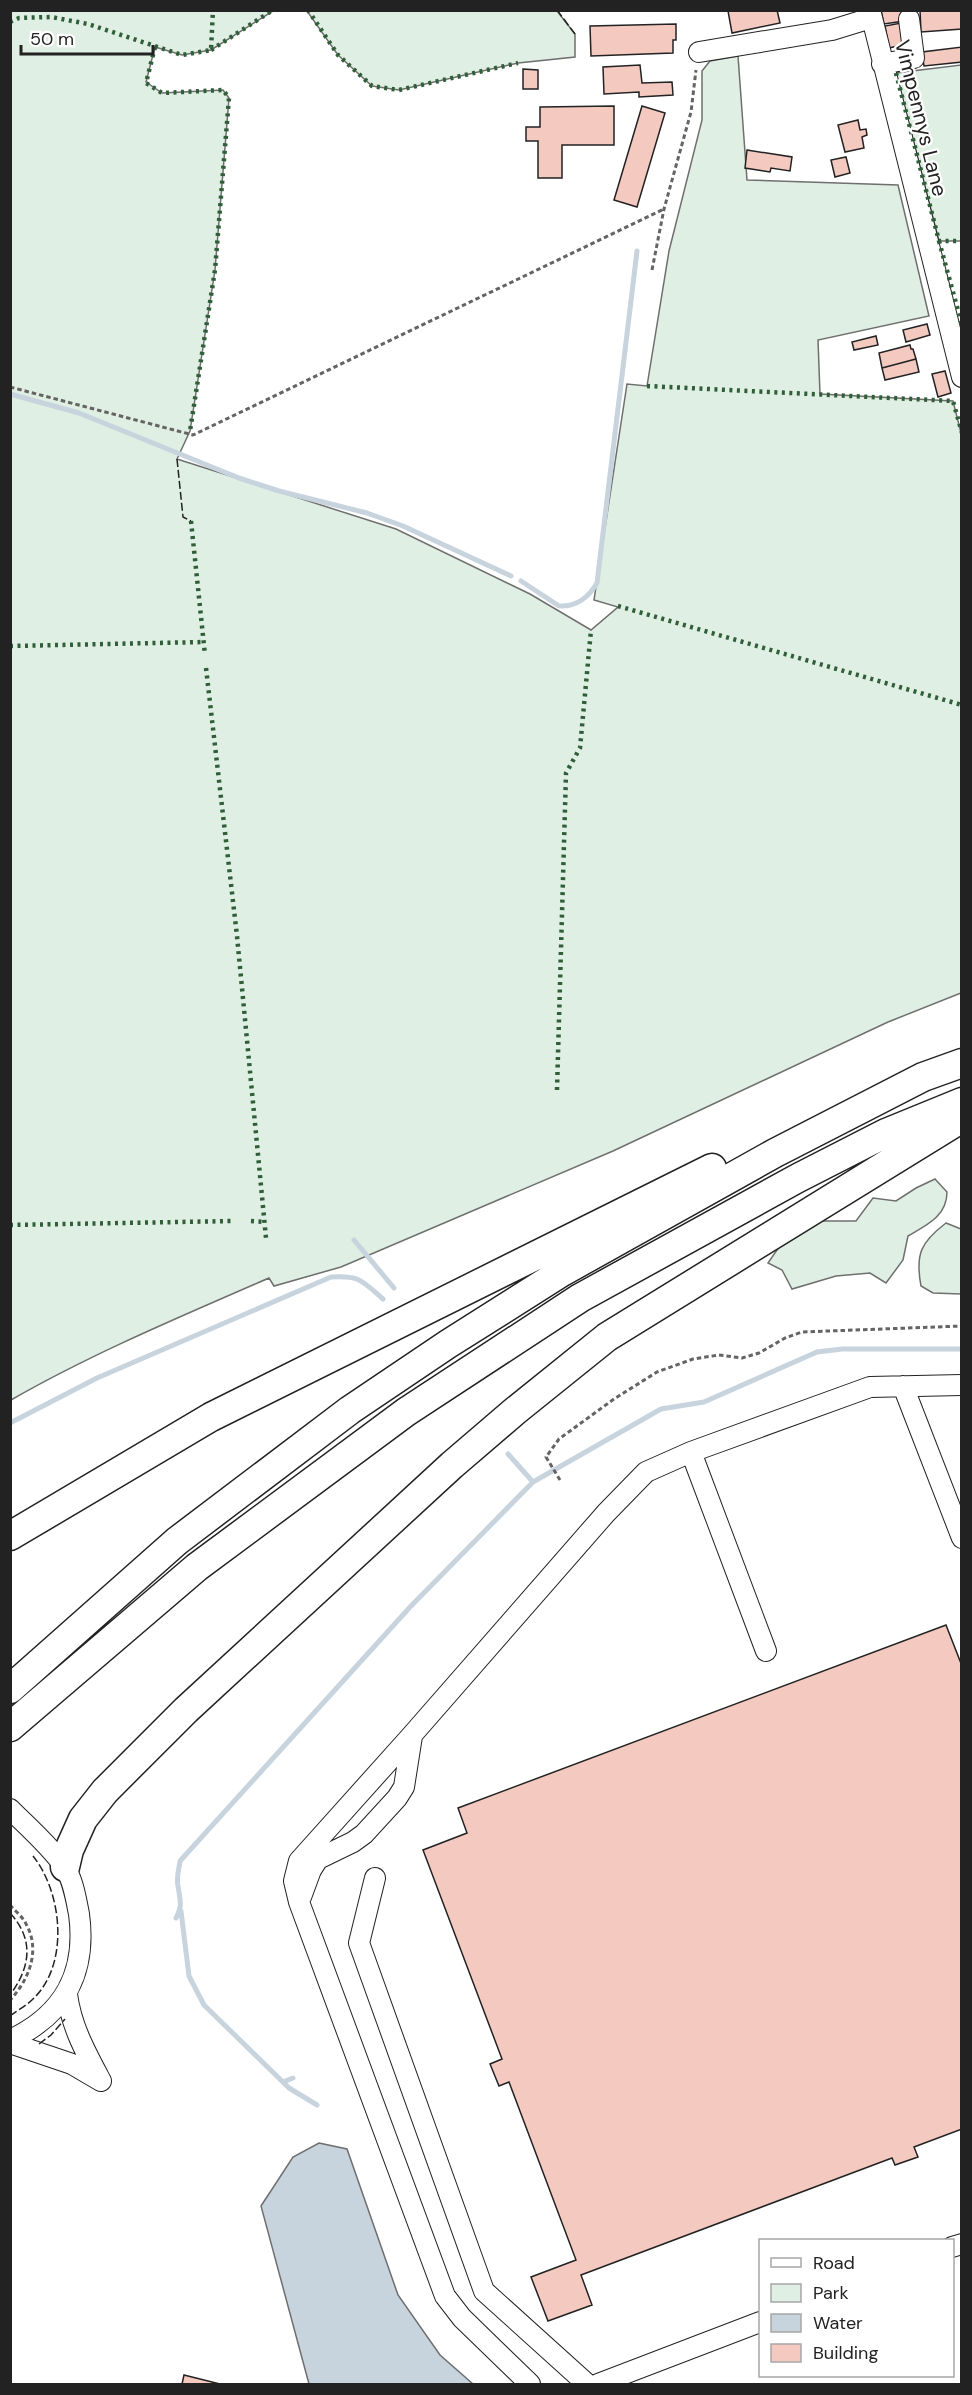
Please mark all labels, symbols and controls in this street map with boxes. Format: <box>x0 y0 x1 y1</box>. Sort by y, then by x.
scale bar <box>21 18 153 56</box>
text: 50 m <box>30 27 74 51</box>
street label: Vimpennys Lane <box>888 37 954 199</box>
legend <box>759 2239 954 2377</box>
text: Road <box>813 2251 855 2275</box>
text: Park <box>813 2281 849 2305</box>
text: Water <box>813 2311 863 2335</box>
text: Building <box>813 2341 878 2365</box>

